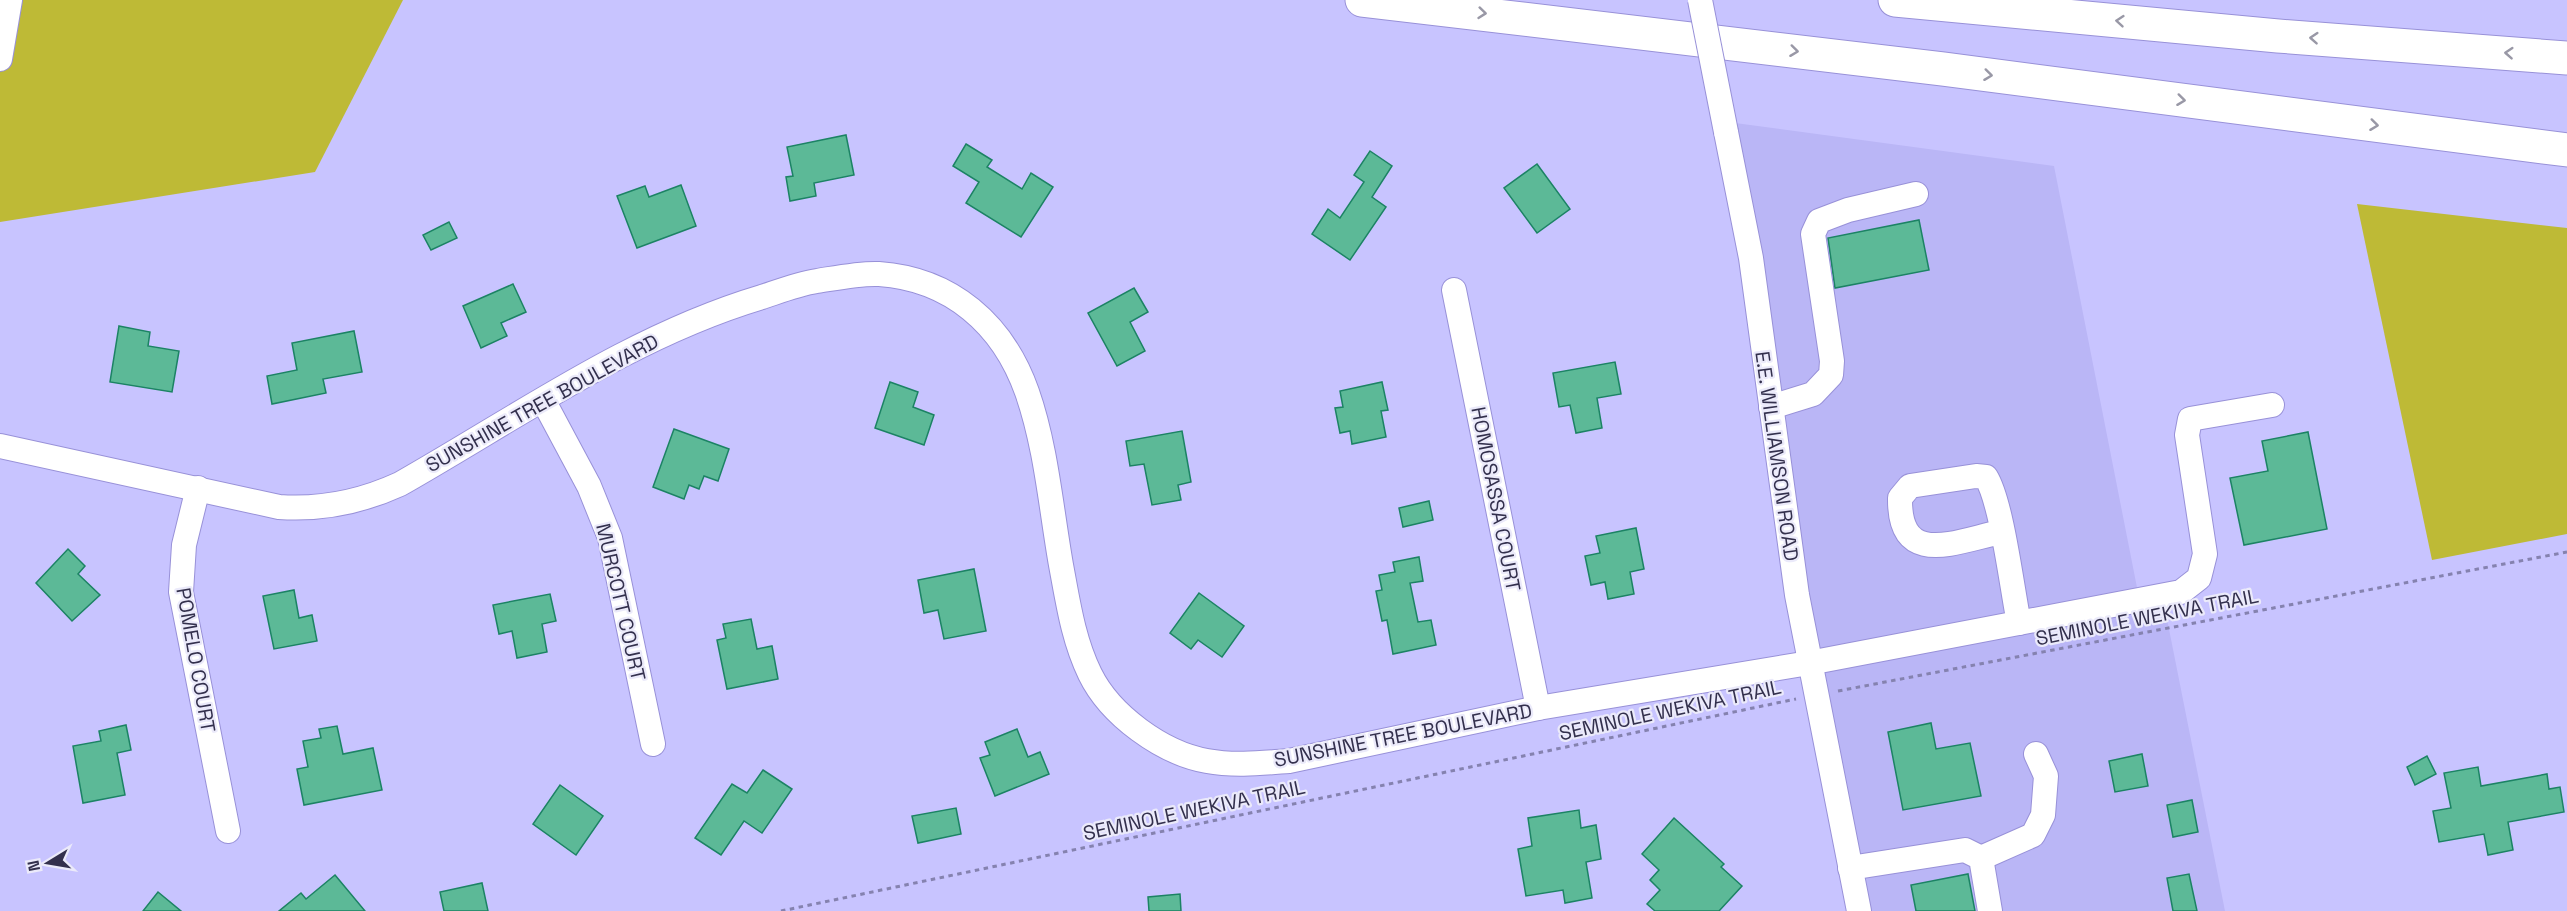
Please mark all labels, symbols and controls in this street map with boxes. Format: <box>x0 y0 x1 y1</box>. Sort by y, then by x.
one-way arrow <box>1478 6 1487 19</box>
one-way arrow <box>2115 15 2125 28</box>
one-way arrow <box>2310 32 2319 45</box>
one-way arrow <box>1789 44 1799 57</box>
one-way arrow <box>2504 47 2513 60</box>
one-way arrow <box>1983 68 1992 80</box>
one-way arrow <box>2176 93 2185 105</box>
one-way arrow <box>2370 118 2379 130</box>
street label: SUNSHINE TREE BOULEVARD <box>421 328 663 478</box>
street label: E.E. WILLIAMSON ROAD <box>1749 349 1805 563</box>
street label: HOMOSASSA COURT <box>1465 404 1527 594</box>
street label: MURCOTT COURT <box>590 521 652 683</box>
street label: SEMINOLE WEKIVA TRAIL <box>2033 583 2261 651</box>
street label: POMELO COURT <box>170 585 222 735</box>
street label: SEMINOLE WEKIVA TRAIL <box>1557 674 1784 746</box>
street label: SUNSHINE TREE BOULEVARD <box>1272 697 1534 773</box>
street label: SEMINOLE WEKIVA TRAIL <box>1081 774 1308 846</box>
north arrow <box>18 833 78 893</box>
text: N <box>22 858 45 873</box>

